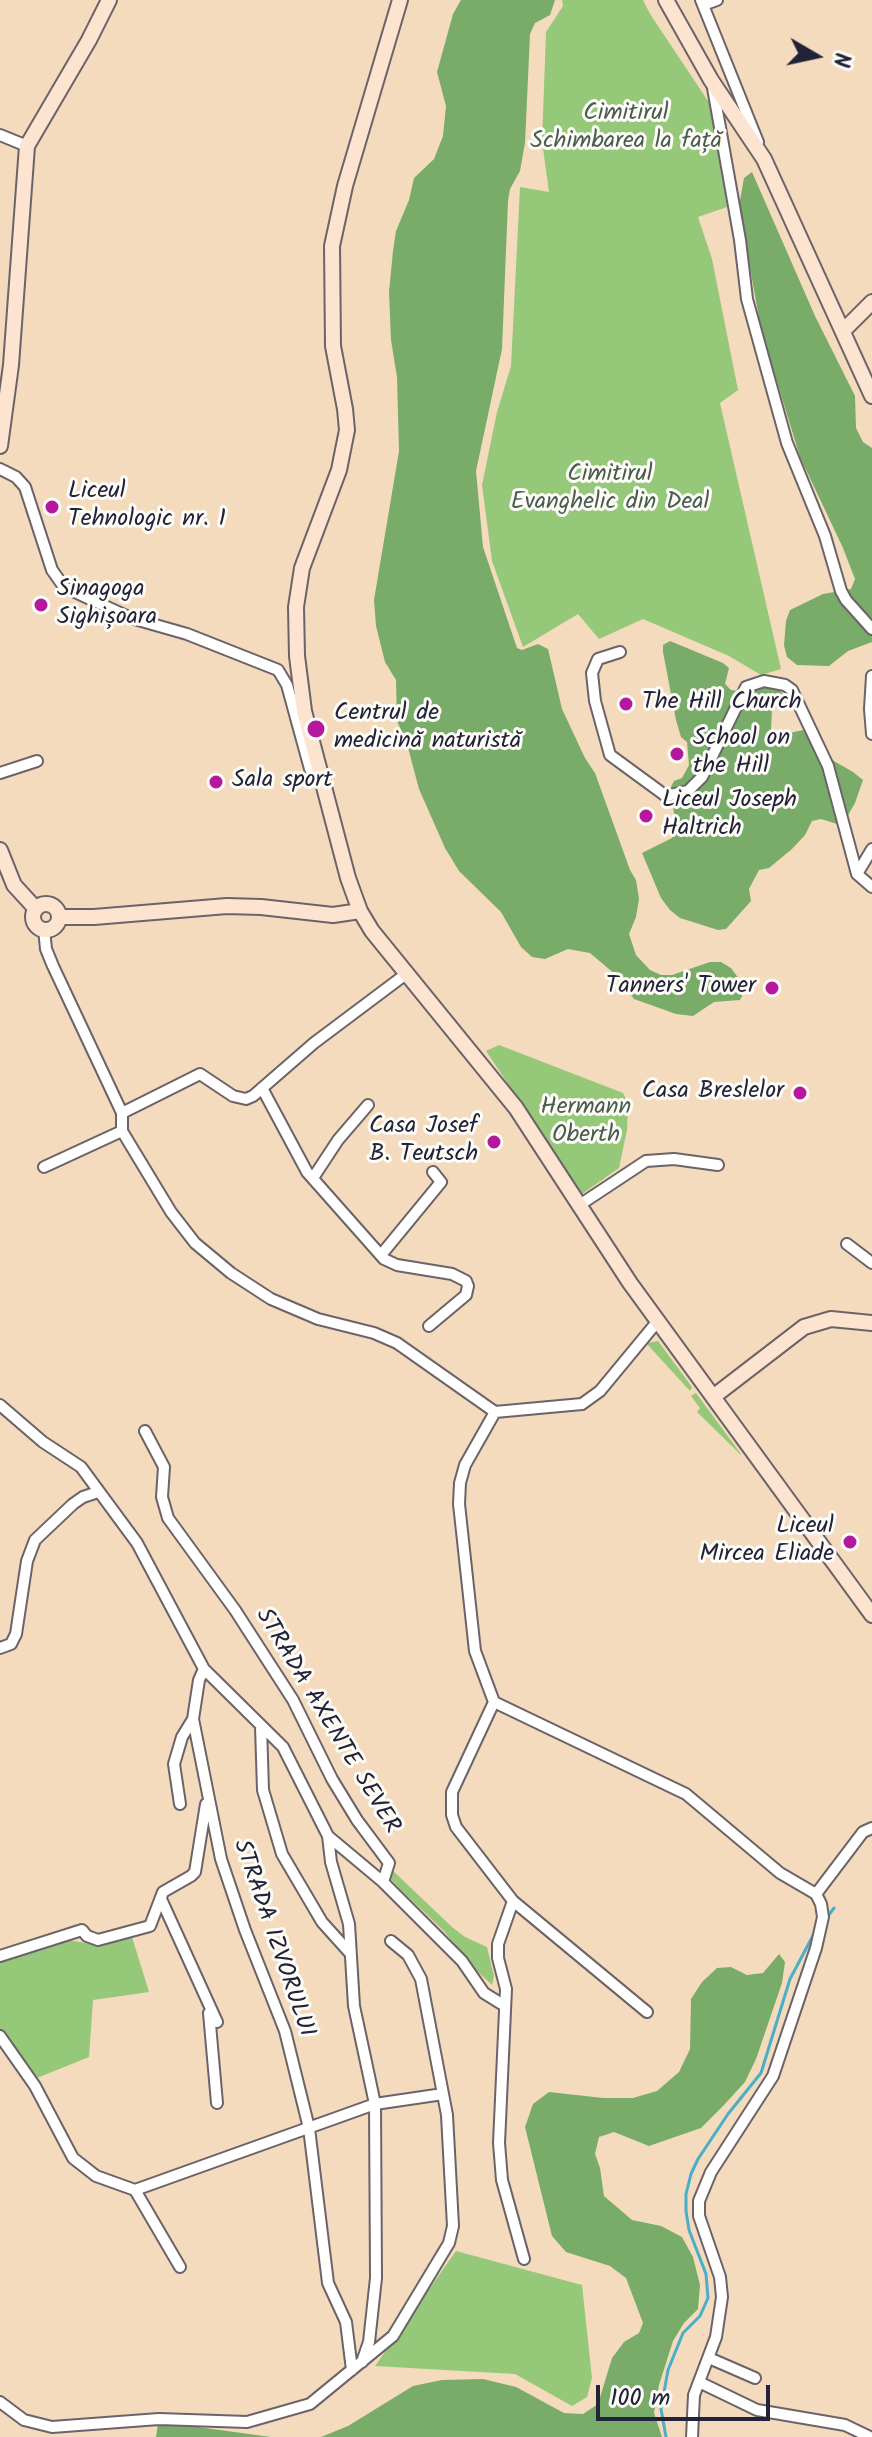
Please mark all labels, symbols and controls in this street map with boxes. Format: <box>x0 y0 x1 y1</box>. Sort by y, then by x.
north arrow <box>776 16 856 96</box>
text: N <box>822 50 859 69</box>
park label: Cimitirul Schimbarea la față <box>530 101 722 157</box>
park label: Cimitirul Evanghelic din Deal <box>511 462 709 518</box>
place label: Liceul Tehnologic nr. 1 <box>68 479 226 535</box>
marker: Liceul Tehnologic nr. 1 <box>43 498 61 516</box>
place label: Sinagoga Sighișoara <box>57 577 157 633</box>
marker: Sinagoga Sighișoara <box>32 596 50 614</box>
place label: The Hill Church <box>642 690 802 718</box>
marker: The Hill Church <box>617 695 635 713</box>
place label: Centrul de medicină naturistă <box>334 701 521 757</box>
marker: Centrul de medicină naturistă <box>305 718 327 740</box>
place label: School on the Hill <box>693 726 790 782</box>
marker: School on the Hill <box>668 745 686 763</box>
place label: Sala sport <box>232 768 333 796</box>
marker: Sala sport <box>207 773 225 791</box>
place label: Liceul Joseph Haltrich <box>662 788 797 844</box>
marker: Liceul Joseph Haltrich <box>637 807 655 825</box>
place label: Tanners' Tower <box>606 974 756 1002</box>
marker: Tanners' Tower <box>763 979 781 997</box>
place label: Casa Breslelor <box>642 1079 784 1107</box>
marker: Casa Breslelor <box>791 1084 809 1102</box>
park label: Hermann Oberth <box>541 1095 631 1151</box>
place label: Casa Josef B. Teutsch <box>369 1114 478 1170</box>
marker: Casa Josef B. Teutsch <box>485 1133 503 1151</box>
place label: Liceul Mircea Eliade <box>699 1514 834 1570</box>
marker: Liceul Mircea Eliade <box>841 1533 859 1551</box>
street label: STRADA AXENTE SEVER <box>247 1604 405 1840</box>
street label: STRADA IZVORULUI <box>225 1836 319 2042</box>
scale bar <box>600 2369 774 2419</box>
text: 100 m <box>610 2379 670 2418</box>

